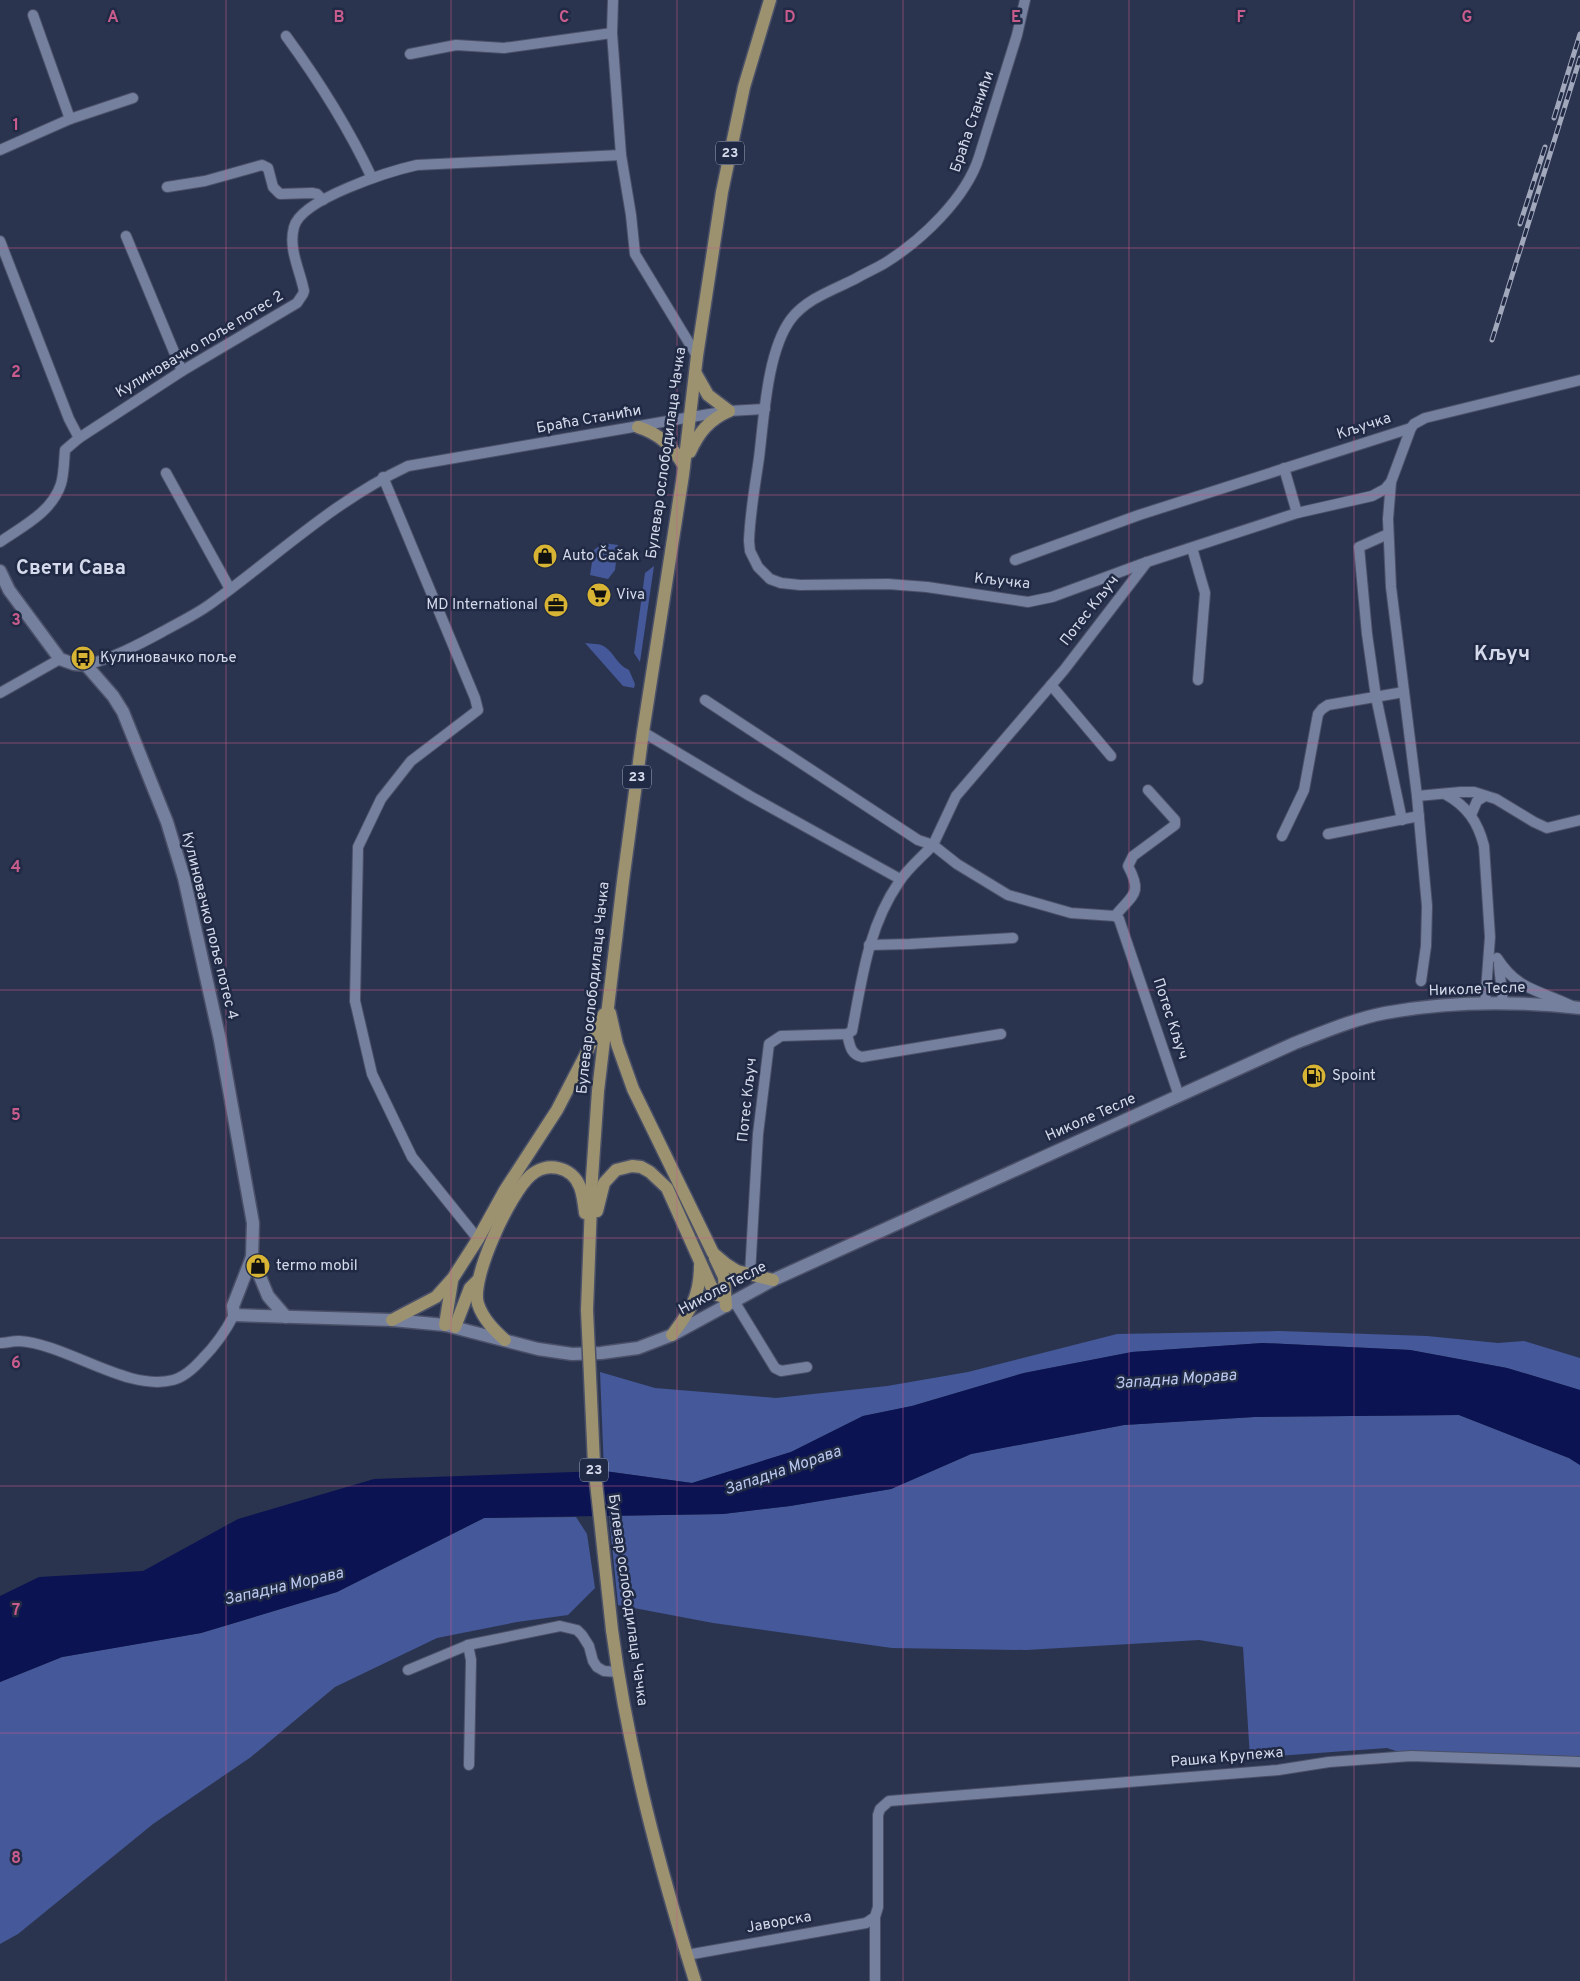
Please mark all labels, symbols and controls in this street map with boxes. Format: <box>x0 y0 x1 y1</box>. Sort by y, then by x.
text: A <box>107 8 119 28</box>
text: B <box>333 8 345 28</box>
text: C <box>559 8 569 28</box>
text: D <box>784 8 796 28</box>
text: E <box>1011 8 1021 28</box>
text: F <box>1236 8 1246 28</box>
text: G <box>1462 8 1472 28</box>
street label: Браћа Станићи <box>947 69 999 175</box>
text: 1 <box>13 116 19 136</box>
road number: 23 <box>716 142 744 164</box>
street label: Кулиновачко поље потес 2 <box>113 287 287 403</box>
street label: Булевар ослободилаца Чачка <box>643 346 691 560</box>
text: 2 <box>11 363 21 383</box>
street label: Браћа Станићи <box>535 401 643 439</box>
street label: Кључка <box>1334 409 1394 445</box>
shop icon: Auto Čačak <box>532 543 558 569</box>
place label: Auto Čačak <box>562 545 639 566</box>
district label: Свети Сава <box>16 556 126 582</box>
street label: Кључка <box>973 570 1031 594</box>
street label: Потес Кључ <box>1056 572 1124 650</box>
supermarket icon: Viva <box>586 582 612 608</box>
place label: Viva <box>616 586 645 605</box>
office icon: MD International <box>543 592 569 618</box>
place label: MD International <box>426 596 538 615</box>
text: 3 <box>11 611 21 631</box>
district label: Кључ <box>1474 642 1530 668</box>
bus stop icon: Кулиновачко поље <box>70 645 96 671</box>
place label: Кулиновачко поље <box>100 649 237 668</box>
road number: 23 <box>623 766 651 789</box>
street label: Кулиновачко поље потес 4 <box>176 830 242 1022</box>
text: 4 <box>11 858 21 878</box>
street label: Булевар ослободилаца Чачка <box>573 881 615 1095</box>
street label: Потес Кључ <box>1148 976 1192 1062</box>
street label: Николе Тесле <box>1428 979 1526 1001</box>
street label: Потес Кључ <box>734 1057 762 1143</box>
fuel station icon: Spoint <box>1301 1063 1327 1089</box>
place label: Spoint <box>1332 1067 1376 1086</box>
street label: Николе Тесле <box>1043 1090 1139 1146</box>
text: 5 <box>11 1106 21 1126</box>
shop icon: termo mobil <box>245 1253 271 1279</box>
place label: termo mobil <box>276 1257 358 1276</box>
street label: Николе Тесле <box>676 1258 770 1320</box>
text: 6 <box>11 1354 21 1374</box>
water label: Западна Морава <box>1115 1366 1238 1394</box>
water label: Западна Морава <box>722 1442 844 1500</box>
road number: 23 <box>580 1458 608 1482</box>
street label: Булевар ослободилаца Чачка <box>603 1493 651 1707</box>
water label: Западна Морава <box>223 1563 346 1610</box>
text: 7 <box>12 1601 20 1621</box>
street label: Рашка Крупежа <box>1170 1744 1284 1772</box>
text: 8 <box>11 1849 21 1869</box>
street label: Јаворска <box>745 1908 813 1938</box>

